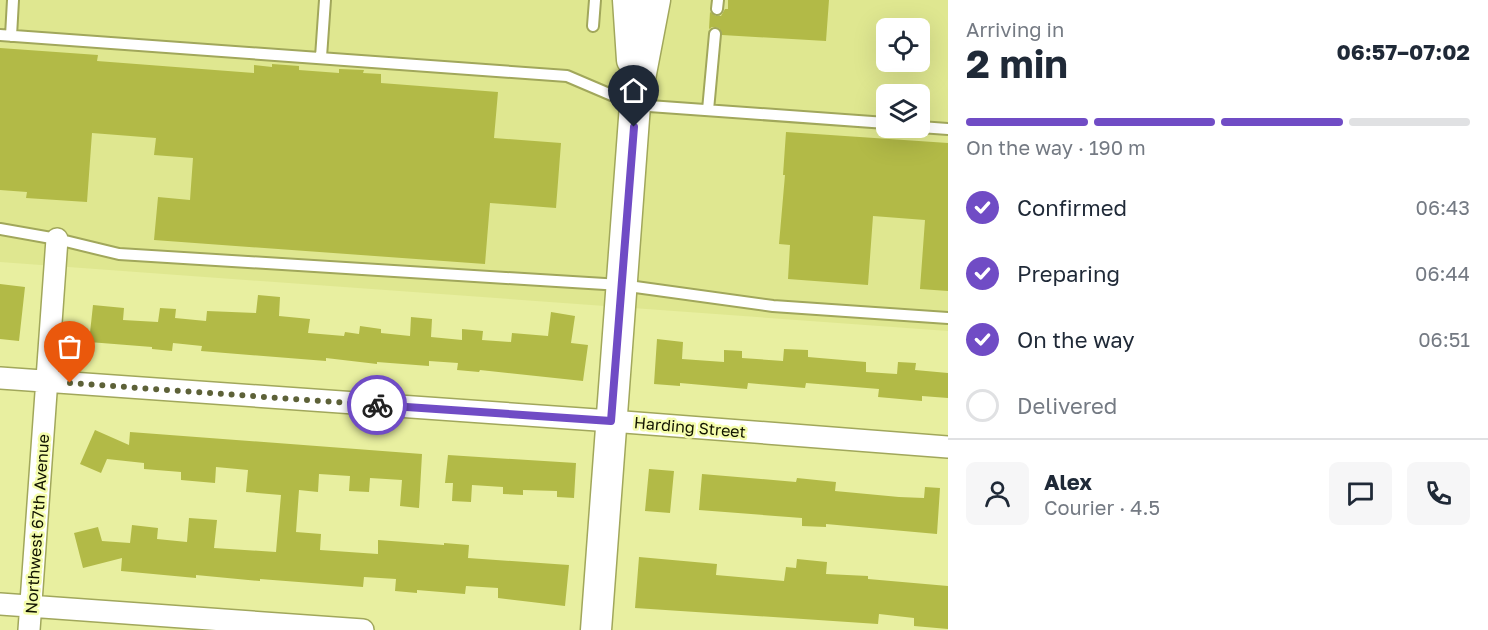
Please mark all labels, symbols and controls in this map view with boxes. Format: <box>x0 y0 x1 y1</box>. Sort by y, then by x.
text: Arriving in <box>966 17 1064 41</box>
map controls <box>876 18 930 138</box>
button: locate <box>876 18 930 72</box>
text: 06:57–07:02 <box>1337 38 1470 65</box>
text: 2 min <box>966 40 1068 87</box>
pin <box>608 65 659 127</box>
icon: home <box>617 74 650 107</box>
button: layers <box>876 84 930 138</box>
text: On the way · 190 m <box>966 135 1146 159</box>
icon: check <box>966 191 999 224</box>
text: Confirmed <box>1017 194 1127 221</box>
text: 06:43 <box>1416 195 1470 219</box>
icon: check <box>966 257 999 290</box>
text: Preparing <box>1017 260 1120 287</box>
text: 06:44 <box>1415 261 1470 285</box>
pin <box>44 321 95 383</box>
icon: check <box>966 323 999 356</box>
text: On the way <box>1017 326 1135 353</box>
text: 06:51 <box>1418 327 1470 351</box>
icon: bag <box>53 330 86 363</box>
courier <box>347 375 407 435</box>
icon: bike <box>361 389 394 422</box>
text: Delivered <box>1017 392 1117 419</box>
street label: Harding Street <box>633 412 747 442</box>
street label: Northwest 67th Avenue <box>21 433 53 615</box>
button: person <box>966 462 1029 525</box>
button: chat <box>1329 462 1392 525</box>
button: phone <box>1407 462 1470 525</box>
text: Alex <box>1044 468 1092 495</box>
text: Courier · 4.5 <box>1044 495 1160 519</box>

